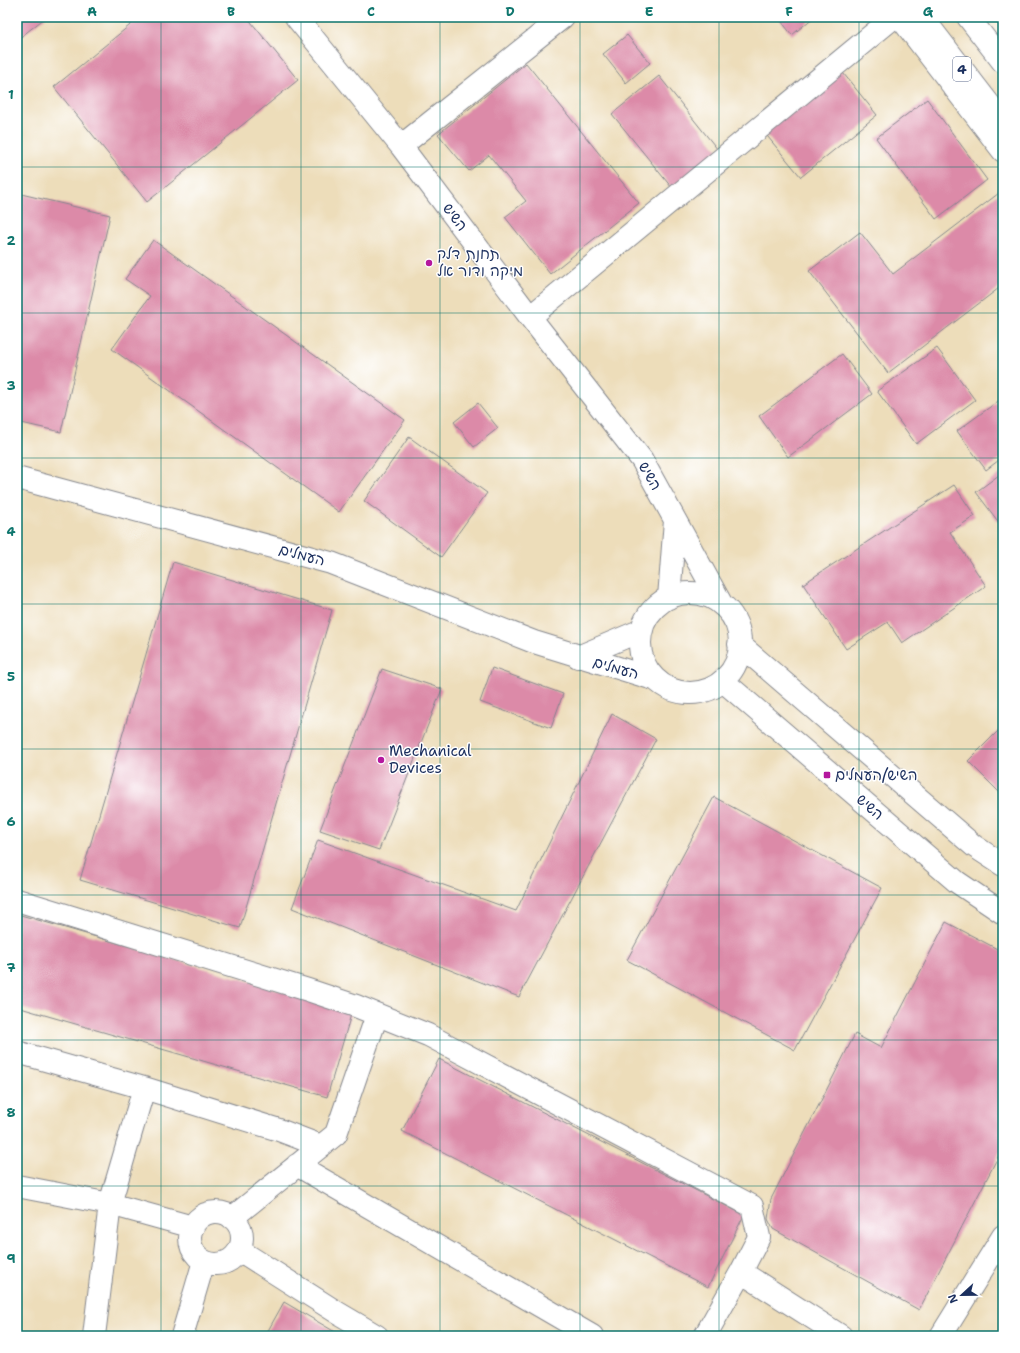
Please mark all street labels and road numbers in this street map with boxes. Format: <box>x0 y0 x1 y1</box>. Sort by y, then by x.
road number: 4 <box>953 57 971 81</box>
street label: השיש <box>438 199 472 235</box>
street label: השיש <box>634 458 666 494</box>
street label: העמלים <box>277 539 327 571</box>
street label: העמלים <box>591 652 641 684</box>
street label: השיש <box>852 790 888 824</box>

